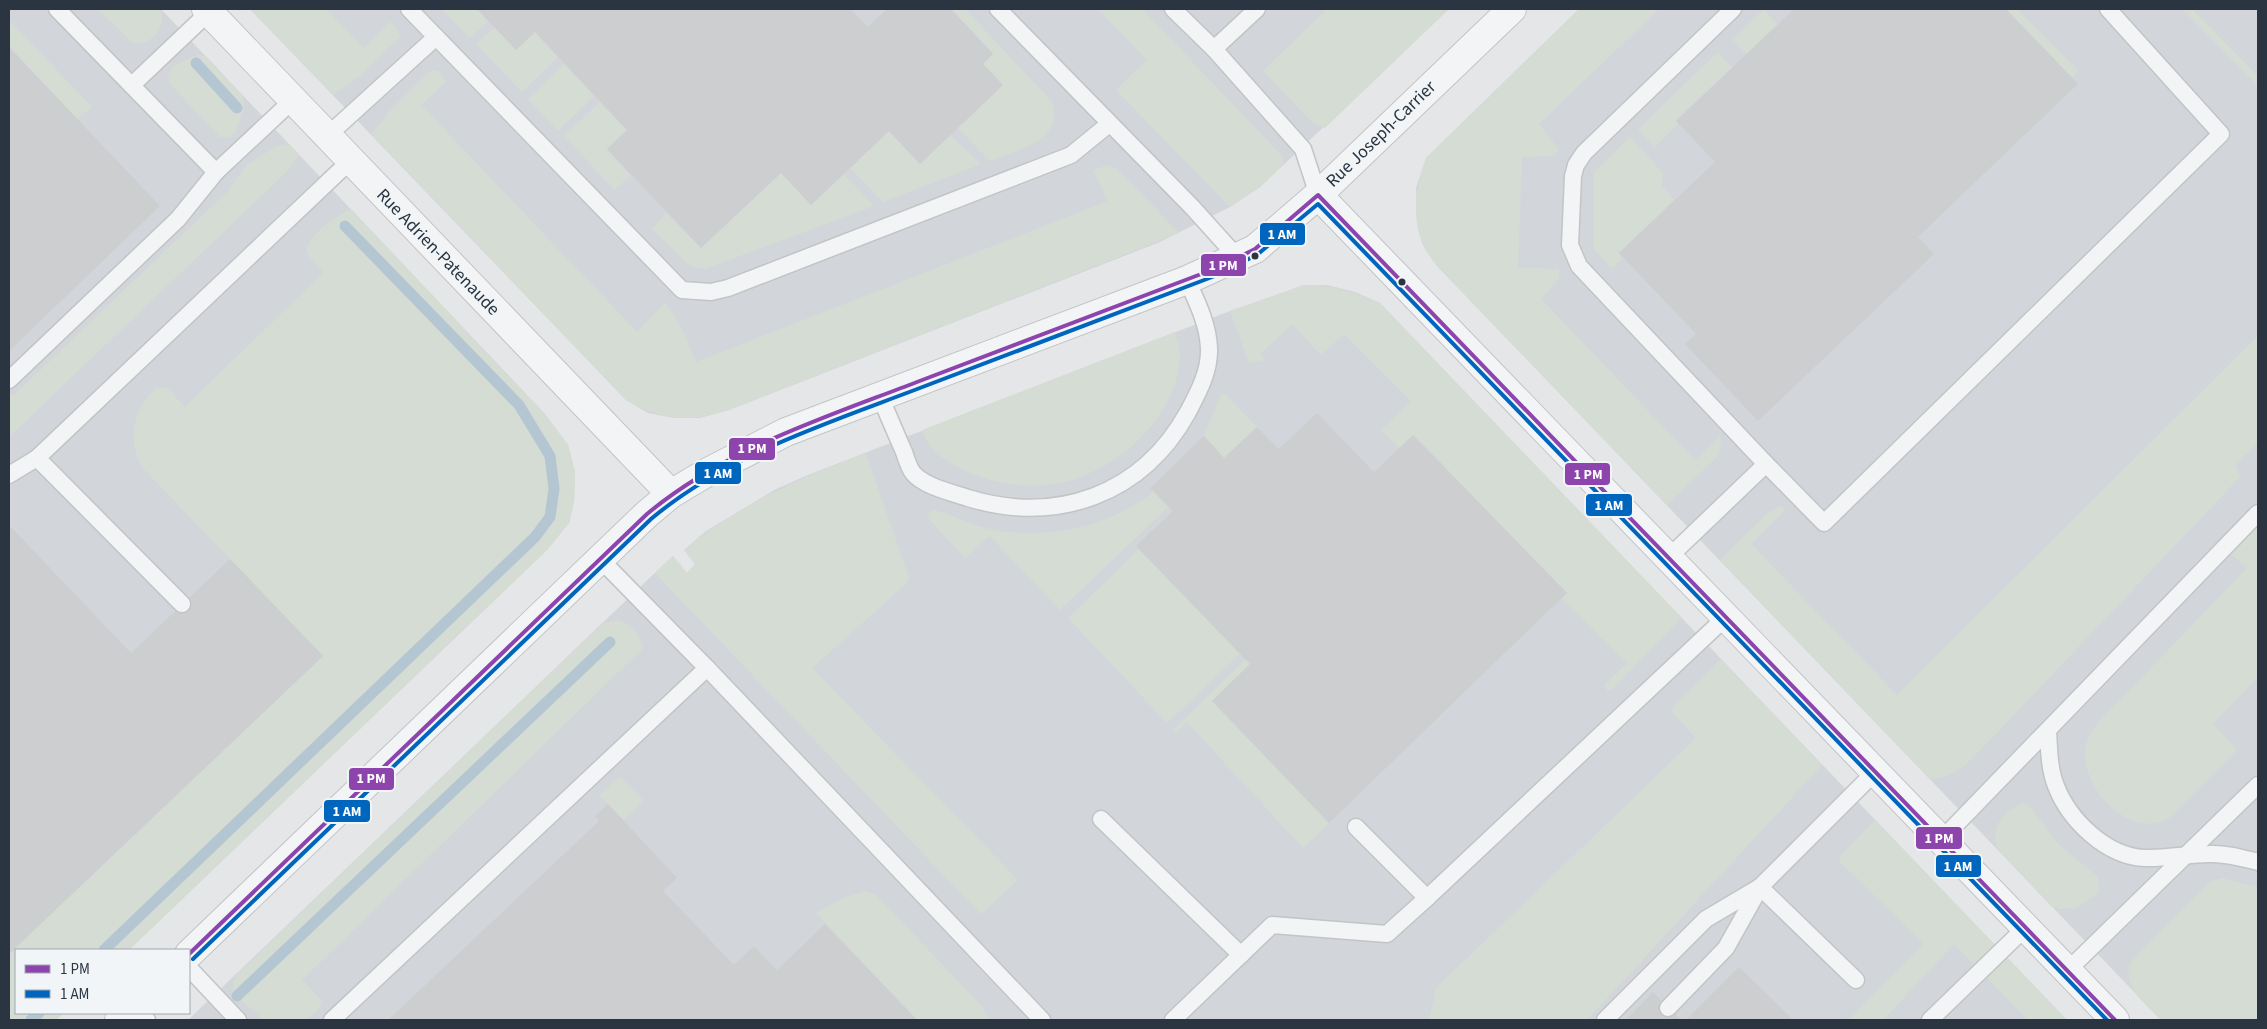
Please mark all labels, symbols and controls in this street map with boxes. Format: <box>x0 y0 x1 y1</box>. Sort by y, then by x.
street label: Rue Joseph-Carrier <box>1320 74 1442 193</box>
street label: Rue Adrien-Patenaude <box>371 183 505 321</box>
line badge: 1 AM <box>1259 222 1306 246</box>
text: 1 AM <box>1268 225 1296 245</box>
unlabelled marker <box>1250 251 1260 261</box>
line badge: 1 PM <box>1200 253 1247 277</box>
text: 1 PM <box>1208 256 1238 276</box>
unlabelled marker <box>1397 277 1407 287</box>
line badge: 1 PM <box>728 437 776 461</box>
text: 1 PM <box>737 439 767 459</box>
line badge: 1 AM <box>694 461 742 485</box>
line badge: 1 PM <box>1564 462 1611 486</box>
text: 1 AM <box>704 464 732 484</box>
text: 1 PM <box>1573 465 1603 485</box>
line badge: 1 AM <box>1585 493 1633 517</box>
text: 1 AM <box>1595 496 1623 516</box>
line badge: 1 PM <box>348 767 395 791</box>
text: 1 PM <box>356 769 386 789</box>
line badge: 1 AM <box>323 799 371 823</box>
text: 1 AM <box>333 802 361 822</box>
line badge: 1 PM <box>1915 826 1963 850</box>
text: 1 PM <box>1924 829 1954 849</box>
line badge: 1 AM <box>1935 854 1982 878</box>
text: 1 AM <box>1944 857 1972 877</box>
legend <box>15 949 190 1014</box>
text: 1 PM <box>60 959 90 980</box>
text: 1 AM <box>60 984 90 1005</box>

